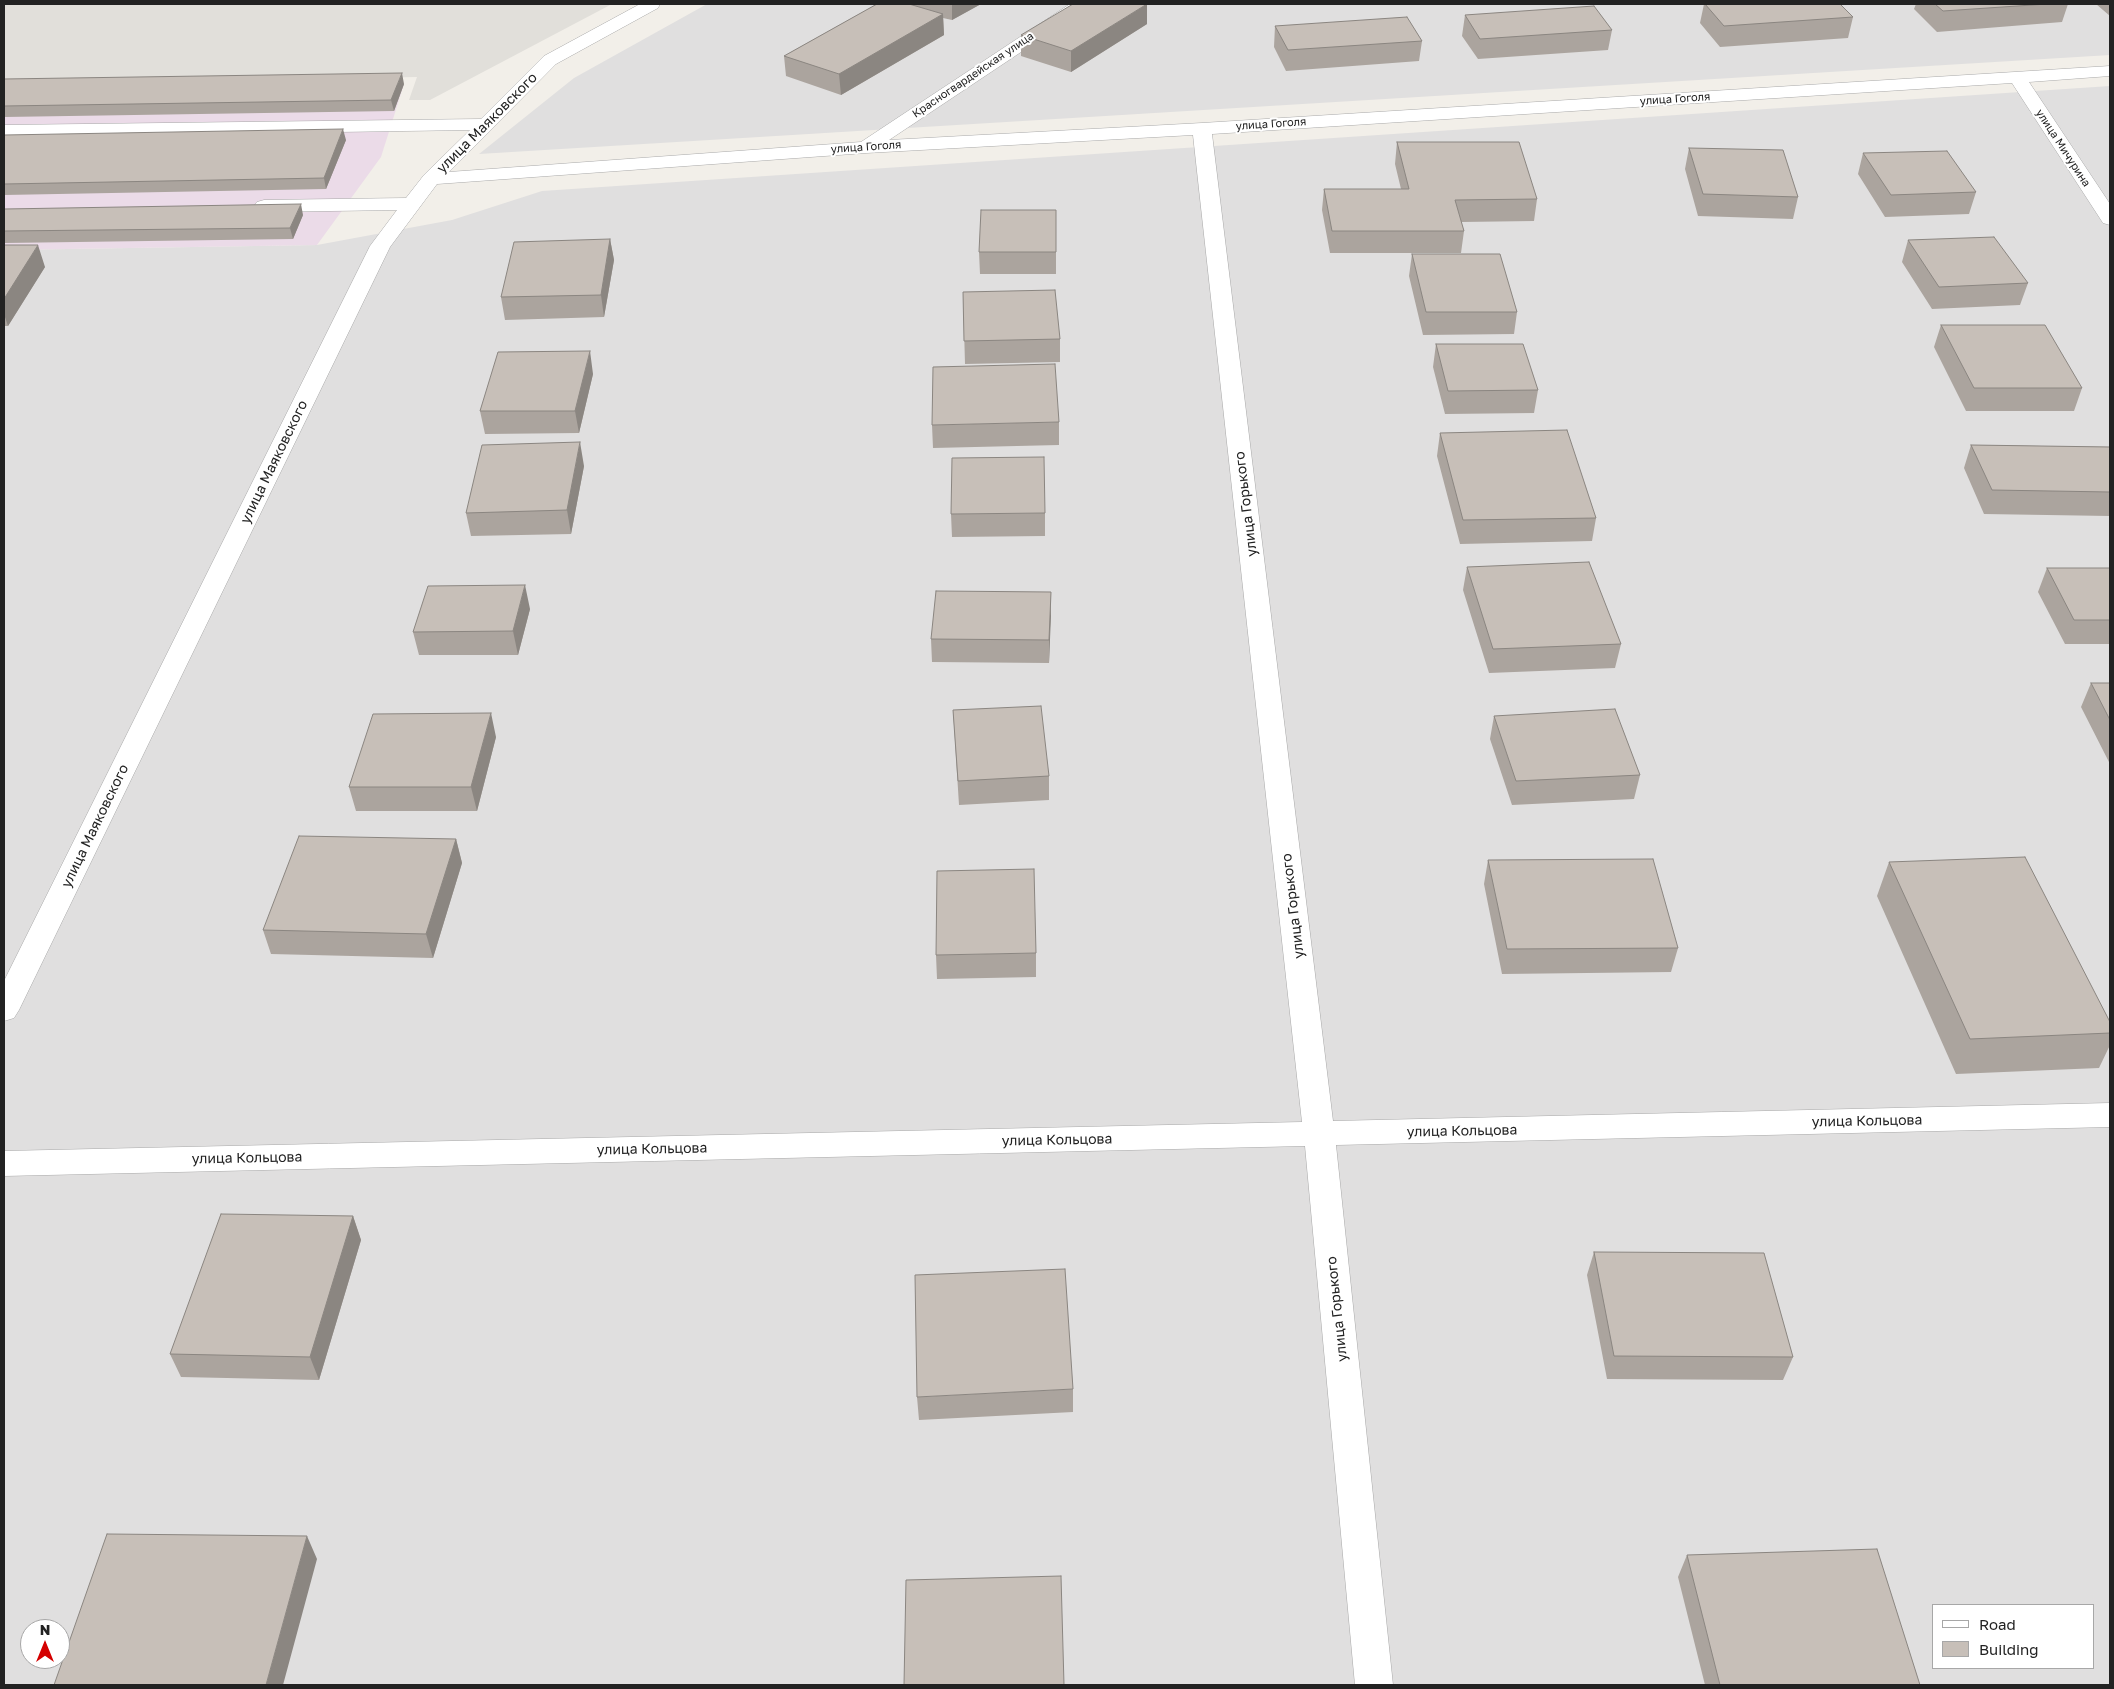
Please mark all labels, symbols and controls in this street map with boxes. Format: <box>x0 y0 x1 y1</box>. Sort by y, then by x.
street label: Красногвардейская улица <box>910 29 1036 121</box>
street label: улица Маяковского <box>433 69 541 177</box>
street label: улица Гоголя <box>1639 90 1711 108</box>
street label: улица Мичурина <box>2033 107 2093 189</box>
street label: улица Гоголя <box>1235 115 1307 133</box>
street label: улица Гоголя <box>830 138 902 156</box>
street label: улица Маяковского <box>237 398 311 526</box>
street label: улица Горького <box>1231 450 1261 558</box>
street label: улица Маяковского <box>58 762 132 890</box>
street label: улица Горького <box>1278 852 1308 960</box>
street label: улица Кольцова <box>1811 1112 1923 1130</box>
street label: улица Кольцова <box>1406 1122 1518 1140</box>
street label: улица Кольцова <box>1001 1131 1113 1149</box>
street label: улица Кольцова <box>596 1140 708 1158</box>
street label: улица Кольцова <box>191 1149 303 1167</box>
street label: улица Горького <box>1323 1255 1351 1363</box>
legend <box>1932 1604 2094 1669</box>
text: Road <box>1979 1615 2016 1633</box>
north arrow <box>20 1619 70 1669</box>
text: N <box>40 1621 50 1638</box>
text: Building <box>1979 1640 2039 1658</box>

